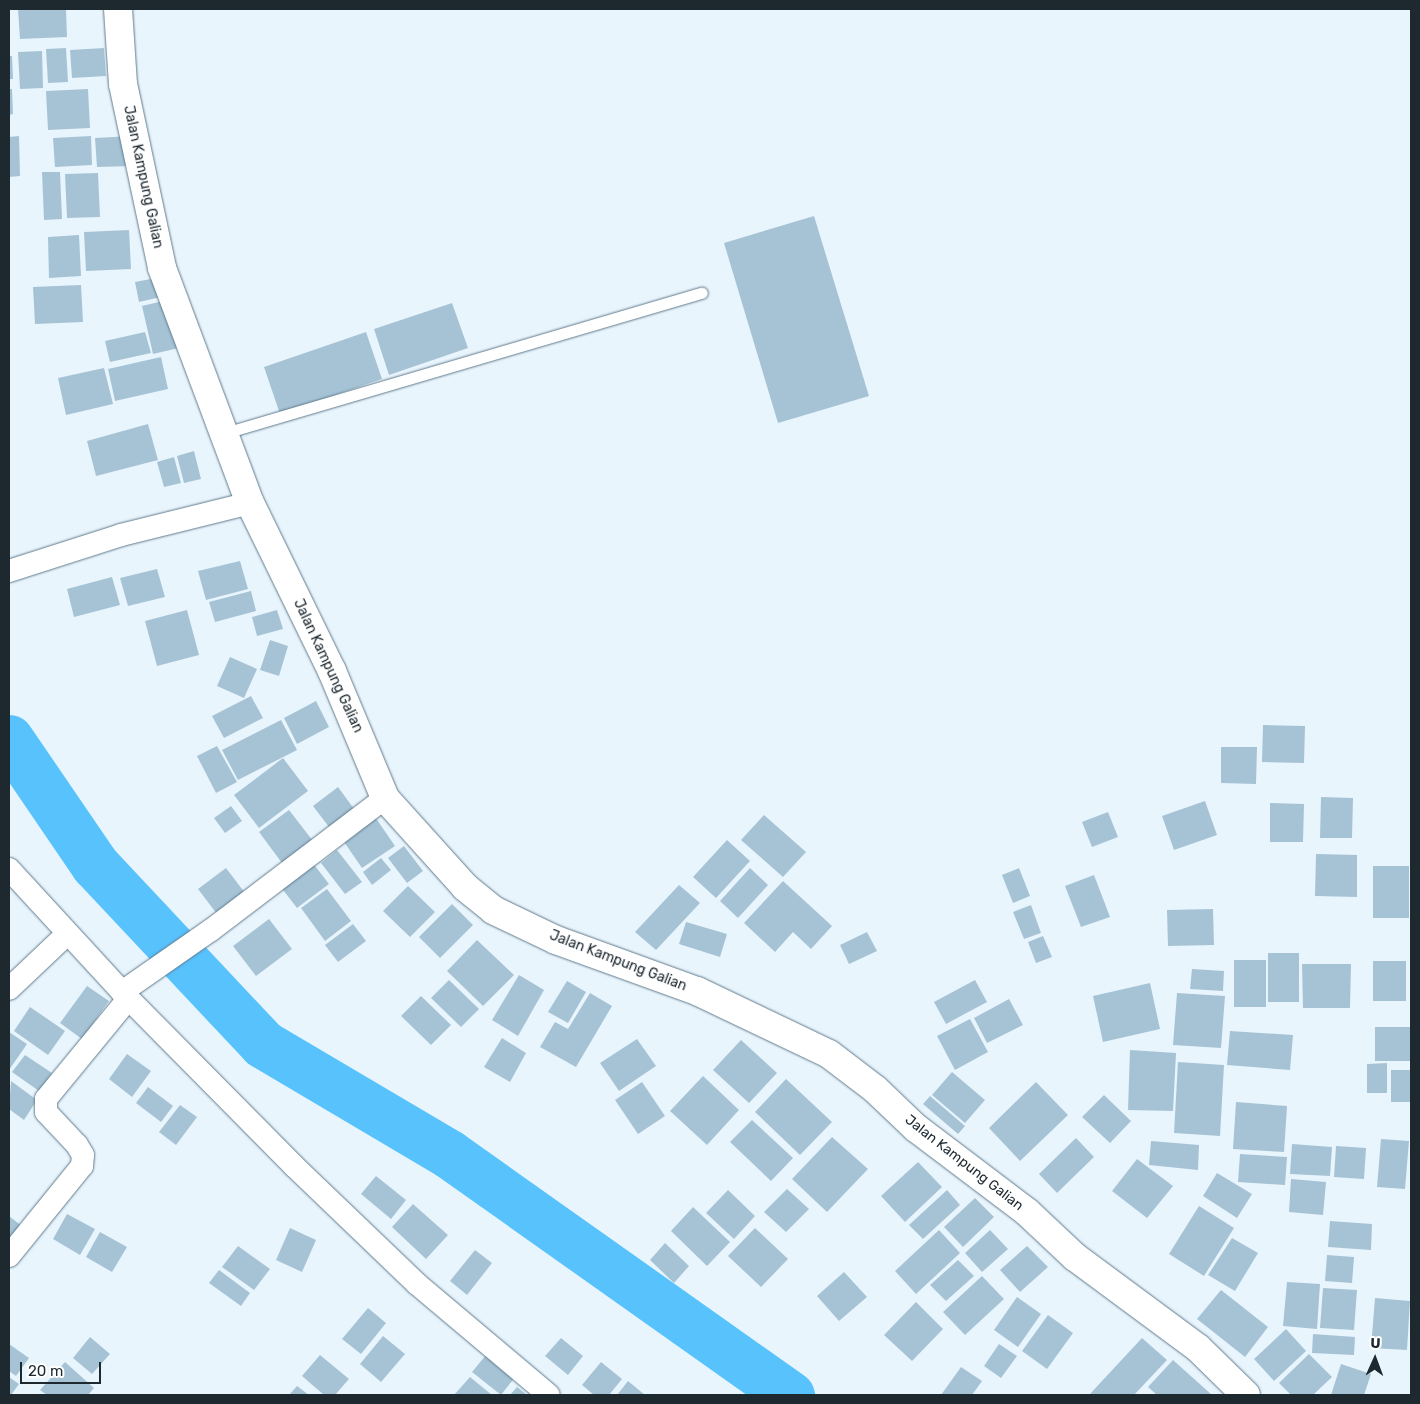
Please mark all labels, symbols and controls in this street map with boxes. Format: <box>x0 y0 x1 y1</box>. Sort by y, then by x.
street label: Jalan Kampung Galian <box>120 104 166 250</box>
street label: Jalan Kampung Galian <box>290 597 366 735</box>
street label: Jalan Kampung Galian <box>547 927 689 995</box>
street label: Jalan Kampung Galian <box>902 1112 1026 1214</box>
north arrow <box>1350 1334 1400 1384</box>
text: U <box>1370 1335 1381 1352</box>
scale bar <box>22 1352 104 1384</box>
text: 20 m <box>28 1362 63 1380</box>

